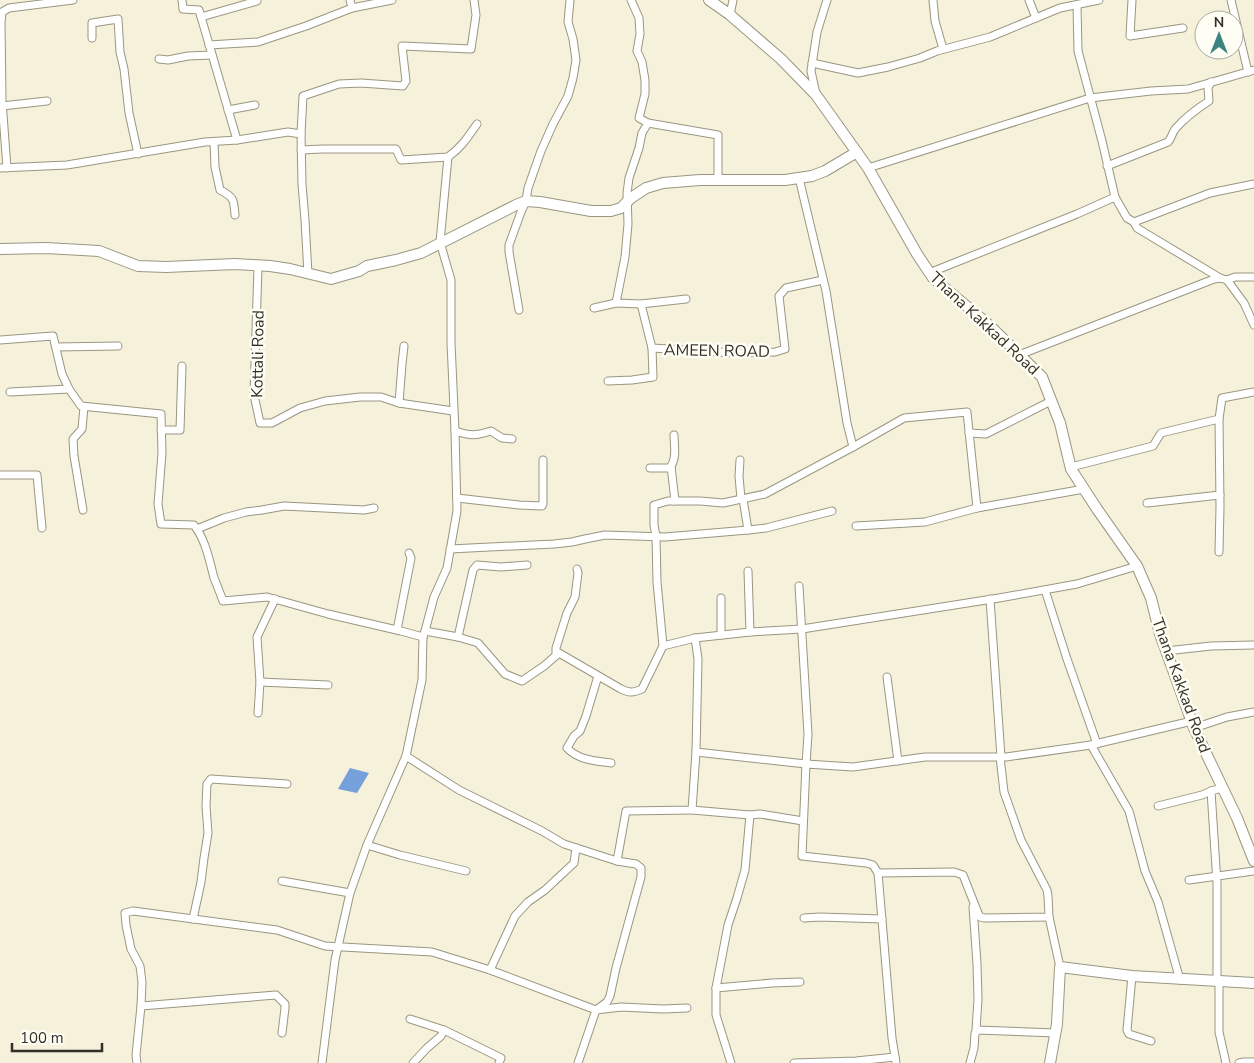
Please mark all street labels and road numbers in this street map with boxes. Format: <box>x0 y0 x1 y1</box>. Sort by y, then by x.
street label: Thana Kakkad Road <box>925 267 1044 380</box>
street label: Kottali Road <box>246 310 270 398</box>
street label: AMEEN ROAD <box>664 339 770 363</box>
street label: Thana Kakkad Road <box>1146 615 1216 756</box>

